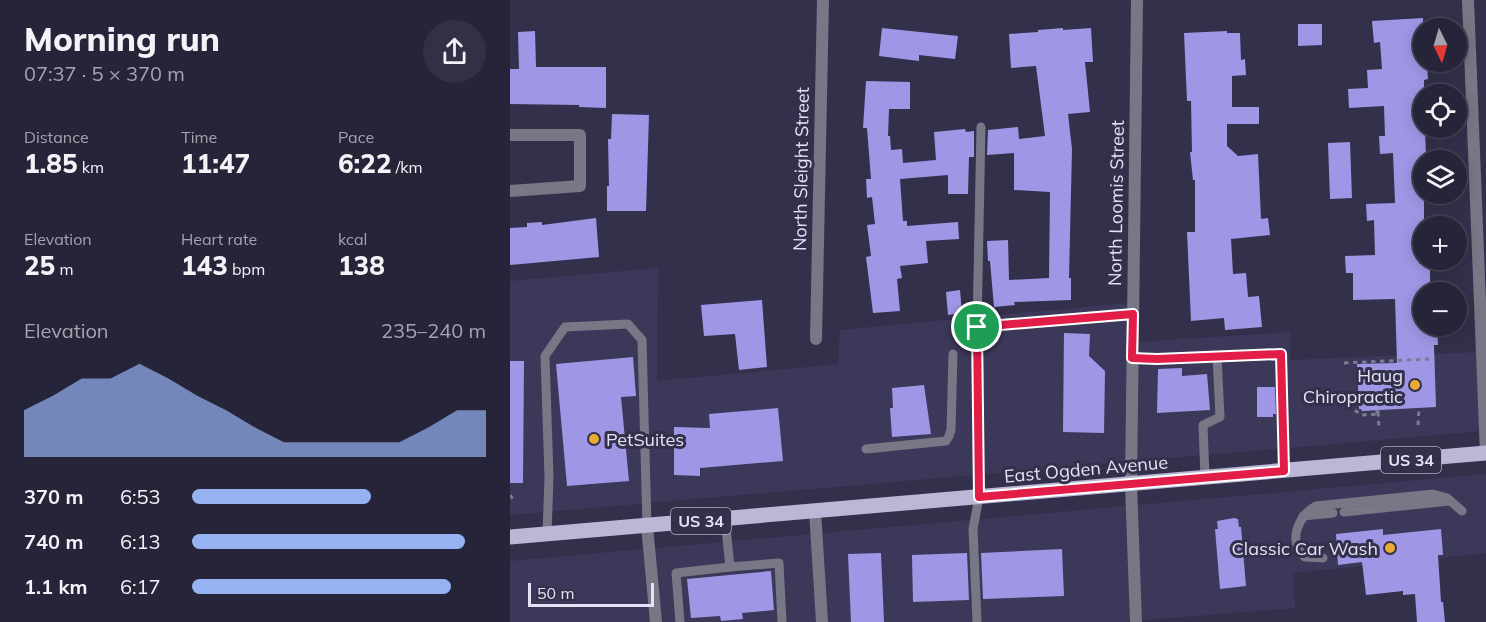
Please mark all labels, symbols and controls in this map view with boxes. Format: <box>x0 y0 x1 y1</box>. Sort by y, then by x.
text: Morning run <box>24 18 220 59</box>
north arrow <box>1413 18 1467 72</box>
map controls <box>1413 18 1467 336</box>
button: share <box>423 20 486 83</box>
text: 07:37 · 5 × 370 m <box>24 61 185 86</box>
button: locate <box>1413 84 1467 138</box>
street label: North Sleight Street <box>788 87 814 251</box>
street label: North Loomis Street <box>1103 120 1129 286</box>
text: Distance <box>24 127 89 147</box>
text: Time <box>181 127 217 147</box>
text: Pace <box>338 127 374 147</box>
text: 1.85 <box>24 147 78 180</box>
text: 11:47 <box>181 147 250 180</box>
text: 6:22 <box>338 147 392 180</box>
button: layers <box>1413 150 1467 204</box>
text: km <box>78 157 104 177</box>
text: /km <box>392 157 423 177</box>
button: + <box>1413 216 1467 270</box>
text: Elevation <box>24 229 92 249</box>
text: Heart rate <box>181 229 257 249</box>
text: kcal <box>338 229 367 249</box>
text: 25 <box>24 249 55 282</box>
text: 143 <box>181 249 228 282</box>
text: 138 <box>338 249 385 282</box>
text: m <box>55 259 73 279</box>
text: bpm <box>228 259 265 279</box>
button: − <box>1413 282 1467 336</box>
pin <box>951 301 1002 352</box>
icon: arrive <box>960 310 993 343</box>
text: Elevation <box>24 318 109 343</box>
text: 235–240 m <box>381 318 486 343</box>
place label: Haug Chiropractic <box>1303 364 1403 408</box>
marker: Haug Chiropractic <box>1408 378 1422 392</box>
place label: PetSuites <box>606 428 684 451</box>
marker: PetSuites <box>587 432 601 446</box>
road number: US 34 <box>1381 447 1441 473</box>
street label: East Ogden Avenue <box>1003 450 1169 488</box>
text: 370 m <box>24 484 83 509</box>
text: 6:53 <box>120 484 161 509</box>
road number: US 34 <box>671 508 731 534</box>
text: 740 m <box>24 529 83 554</box>
text: 6:13 <box>120 529 161 554</box>
place label: Classic Car Wash <box>1232 537 1378 560</box>
marker: Classic Car Wash <box>1383 541 1397 555</box>
text: 1.1 km <box>24 574 87 599</box>
text: 6:17 <box>120 574 161 599</box>
scale bar <box>528 580 654 608</box>
text: 50 m <box>537 583 574 603</box>

